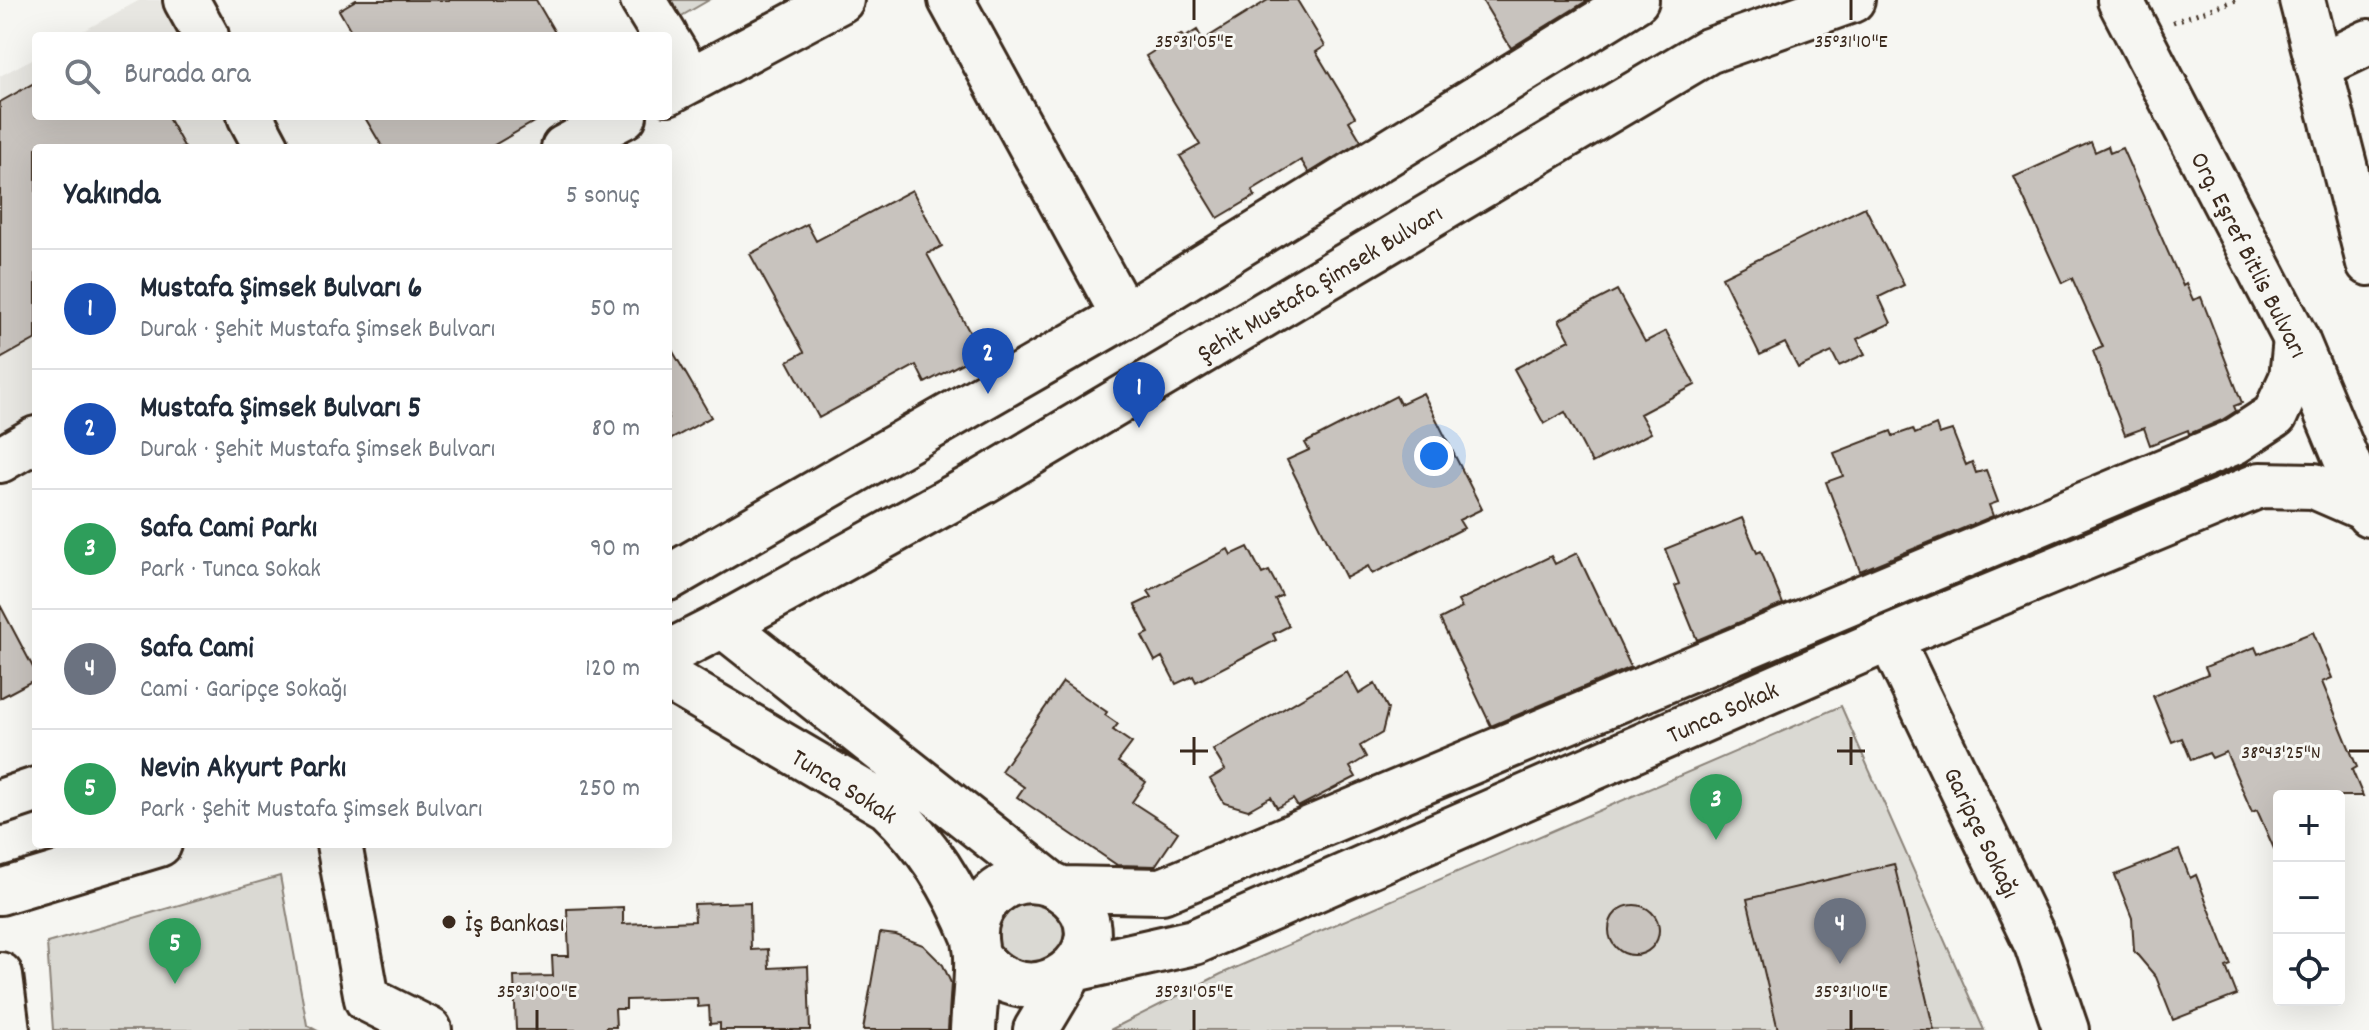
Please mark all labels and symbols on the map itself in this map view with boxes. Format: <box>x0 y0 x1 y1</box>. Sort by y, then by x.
text: 35°31'05"E <box>1155 29 1233 57</box>
text: 35°31'10"E <box>1814 29 1888 57</box>
street label: Org. Eşref Bitlis Bulvarı <box>2179 146 2315 365</box>
street label: Şehit Mustafa Şimsek Bulvarı <box>1191 197 1450 373</box>
pin: 2 <box>962 328 1014 394</box>
pin: 1 <box>1113 362 1165 428</box>
your location <box>1414 436 1454 476</box>
street label: Tunca Sokak <box>1662 673 1785 755</box>
text: 38°43'25"N <box>2241 740 2321 768</box>
street label: Tunca Sokak <box>783 741 903 835</box>
street label: Garipçe Sokağı <box>1932 762 2028 905</box>
pin: 3 <box>1690 774 1742 840</box>
pin: 4 <box>1814 898 1866 964</box>
place label: İş Bankası <box>465 907 565 944</box>
marker: İş Bankası <box>440 913 458 931</box>
pin: 5 <box>149 918 201 984</box>
text: 35°31'00"E <box>497 979 577 1007</box>
text: 35°31'05"E <box>1155 979 1233 1007</box>
text: 35°31'10"E <box>1814 979 1888 1007</box>

